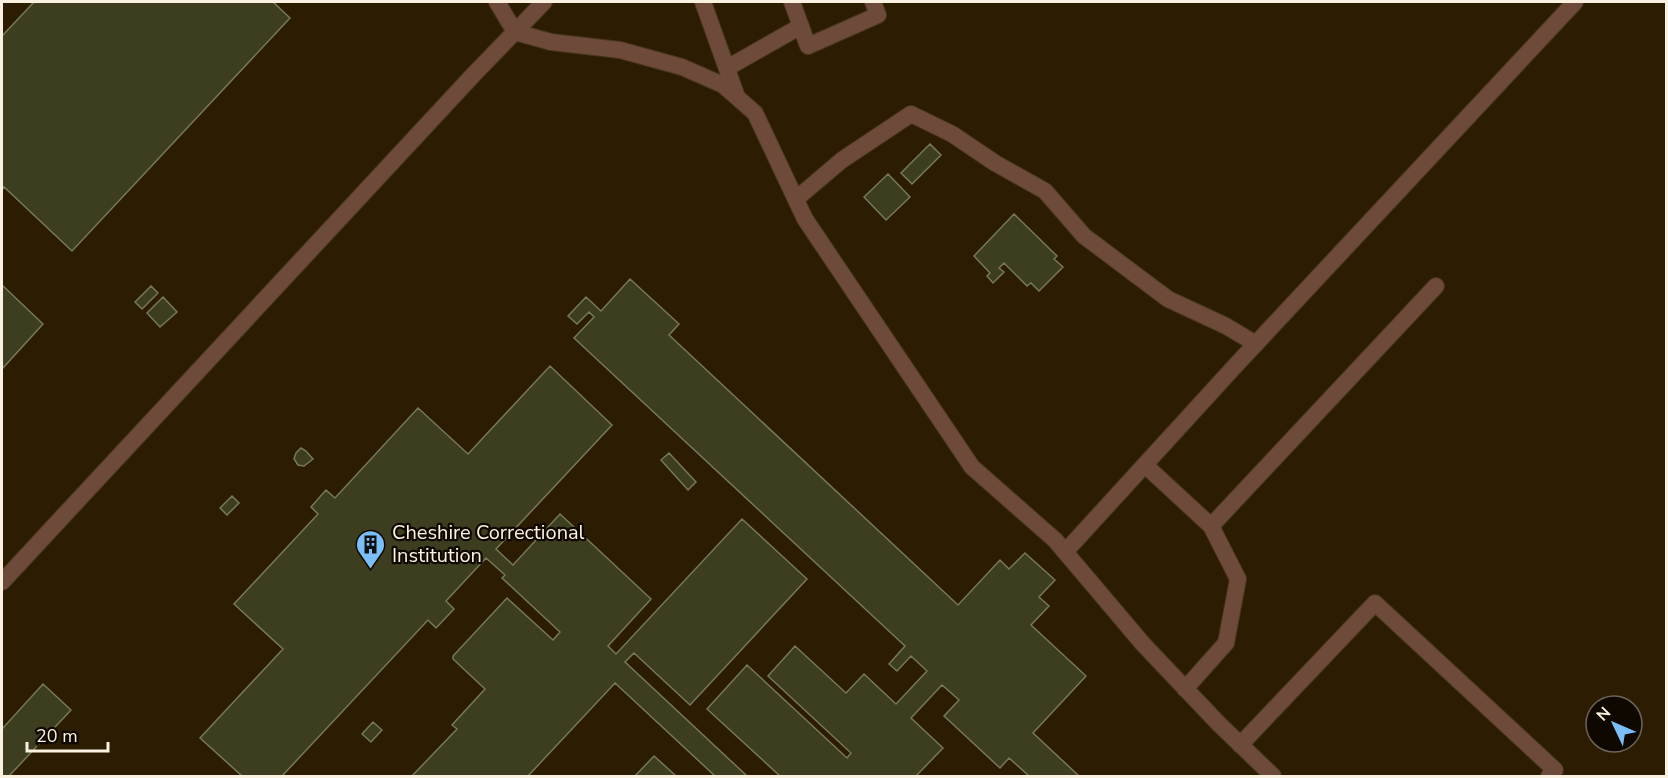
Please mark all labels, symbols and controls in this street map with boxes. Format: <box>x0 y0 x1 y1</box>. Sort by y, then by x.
place label: Cheshire Correctional Institution <box>392 519 585 569</box>
building icon: Cheshire Correctional Institution <box>355 528 387 570</box>
north arrow <box>1584 694 1644 754</box>
text: N <box>1592 702 1616 726</box>
scale bar <box>27 715 108 753</box>
text: 20 m <box>36 724 78 748</box>

